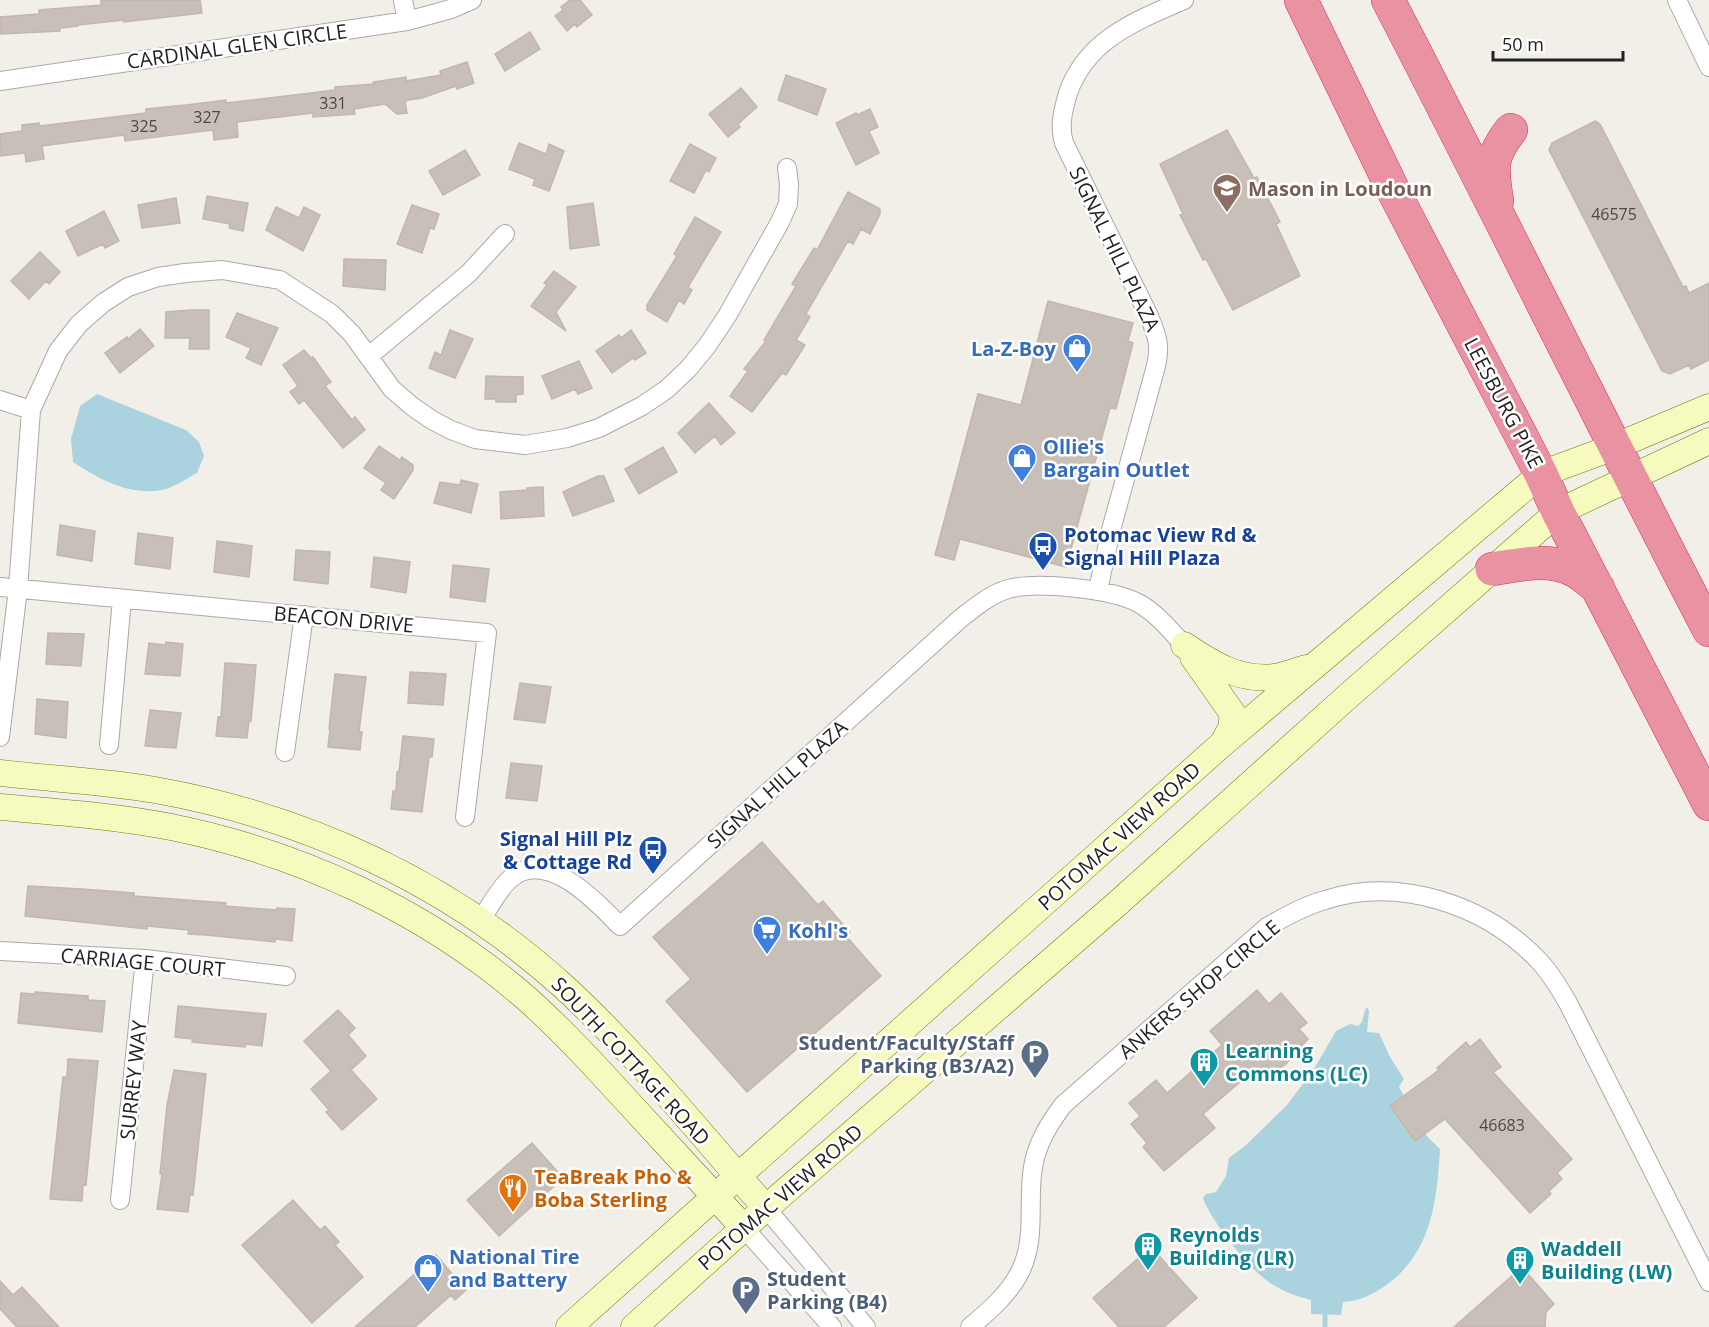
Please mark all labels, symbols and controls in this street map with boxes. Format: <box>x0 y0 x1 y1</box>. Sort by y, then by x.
street label: CARDINAL GLEN CIRCLE <box>125 17 349 75</box>
scale bar <box>1493 24 1624 62</box>
text: 50 m <box>1502 32 1544 56</box>
house number: 331 <box>319 92 347 114</box>
house number: 327 <box>193 106 221 128</box>
house number: 325 <box>130 115 158 137</box>
street label: SIGNAL HILL PLAZA <box>1063 162 1167 336</box>
school or university icon: Mason in Loudoun <box>1211 172 1243 214</box>
place label: Mason in Loudoun <box>1248 175 1432 202</box>
house number: 46575 <box>1591 203 1637 225</box>
shop icon: La-Z-Boy <box>1061 332 1093 374</box>
street label: LEESBURG PIKE <box>1458 333 1550 473</box>
place label: La-Z-Boy <box>971 335 1057 362</box>
place label: Ollie's Bargain Outlet <box>1043 433 1190 483</box>
shop icon: Ollie's Bargain Outlet <box>1006 442 1038 484</box>
place label: Potomac View Rd & Signal Hill Plaza <box>1064 521 1257 571</box>
bus stop icon: Potomac View Rd & Signal Hill Plaza <box>1027 530 1059 572</box>
street label: BEACON DRIVE <box>273 599 415 639</box>
street label: SIGNAL HILL PLAZA <box>701 713 853 854</box>
street label: POTOMAC VIEW ROAD <box>1032 756 1206 916</box>
place label: Signal Hill Plz & Cottage Rd <box>500 825 632 875</box>
bus stop icon: Signal Hill Plz & Cottage Rd <box>637 834 669 876</box>
street label: ANKERS SHOP CIRCLE <box>1113 913 1285 1065</box>
supermarket icon: Kohl's <box>751 914 783 956</box>
place label: Kohl's <box>788 917 848 944</box>
street label: CARRIAGE COURT <box>60 941 226 983</box>
street label: SOUTH COTTAGE ROAD <box>546 971 716 1151</box>
street label: SURREY WAY <box>113 1018 153 1141</box>
place label: Student/Faculty/Staff Parking (B3/A2) <box>798 1029 1016 1079</box>
place label: Learning Commons (LC) <box>1225 1037 1368 1087</box>
parking icon: Student/Faculty/Staff Parking (B3/A2) <box>1019 1038 1051 1080</box>
building icon: Learning Commons (LC) <box>1188 1046 1220 1088</box>
house number: 46683 <box>1479 1114 1525 1136</box>
street label: POTOMAC VIEW ROAD <box>692 1118 868 1276</box>
place label: TeaBreak Pho & Boba Sterling <box>534 1163 692 1213</box>
restaurant icon: TeaBreak Pho & Boba Sterling <box>497 1172 529 1214</box>
place label: Reynolds Building (LR) <box>1169 1221 1294 1271</box>
building icon: Reynolds Building (LR) <box>1132 1230 1164 1272</box>
place label: Waddell Building (LW) <box>1541 1235 1672 1285</box>
place label: National Tire and Battery <box>449 1243 580 1293</box>
building icon: Waddell Building (LW) <box>1504 1244 1536 1286</box>
shop icon: National Tire and Battery <box>412 1252 444 1294</box>
place label: Student Parking (B4) <box>767 1265 887 1315</box>
parking icon: Student Parking (B4) <box>730 1274 762 1316</box>

